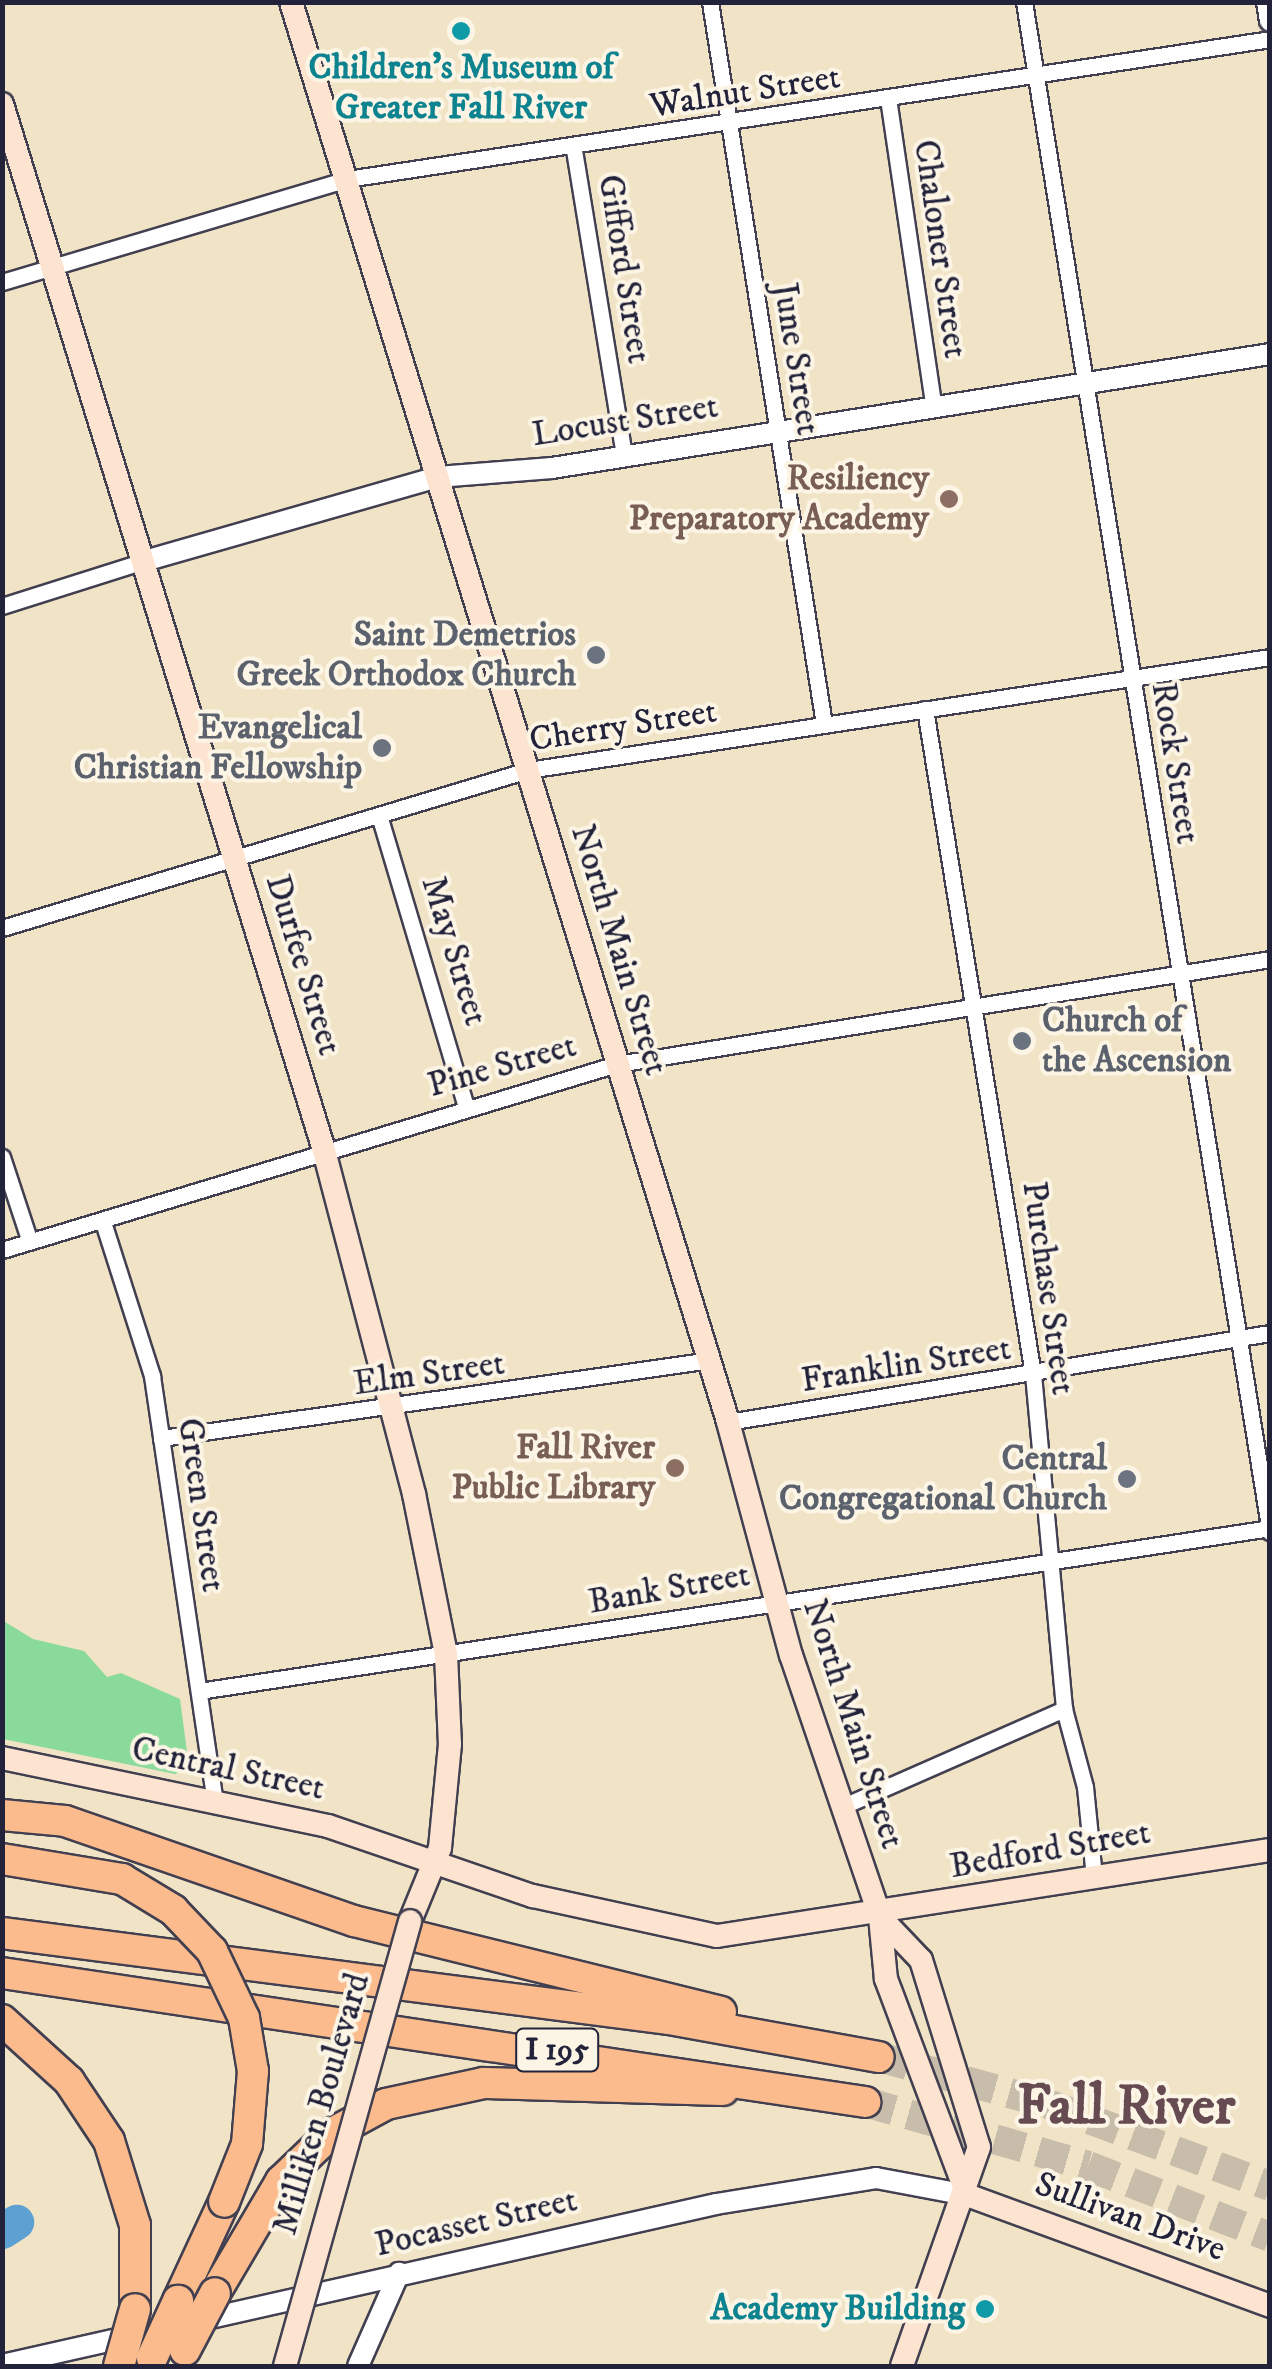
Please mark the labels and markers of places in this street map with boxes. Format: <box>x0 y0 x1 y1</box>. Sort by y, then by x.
marker: Children’s Museum of Greater Fall River <box>450 20 472 42</box>
place label: Children’s Museum of Greater Fall River <box>308 47 614 129</box>
place label: Resiliency Preparatory Academy <box>629 458 929 540</box>
marker: Resiliency Preparatory Academy <box>938 488 960 510</box>
place label: Saint Demetrios Greek Orthodox Church <box>237 614 576 696</box>
marker: Saint Demetrios Greek Orthodox Church <box>585 644 607 666</box>
place label: Evangelical Christian Fellowship <box>74 707 362 789</box>
marker: Evangelical Christian Fellowship <box>371 737 393 759</box>
place label: Church of the Ascension <box>1042 1000 1231 1082</box>
marker: Church of the Ascension <box>1011 1030 1033 1052</box>
place label: Fall River Public Library <box>451 1427 655 1509</box>
place label: Central Congregational Church <box>779 1438 1107 1520</box>
marker: Fall River Public Library <box>664 1457 686 1479</box>
marker: Central Congregational Church <box>1116 1468 1138 1490</box>
place label: Academy Building <box>710 2288 965 2330</box>
marker: Academy Building <box>974 2298 996 2320</box>

